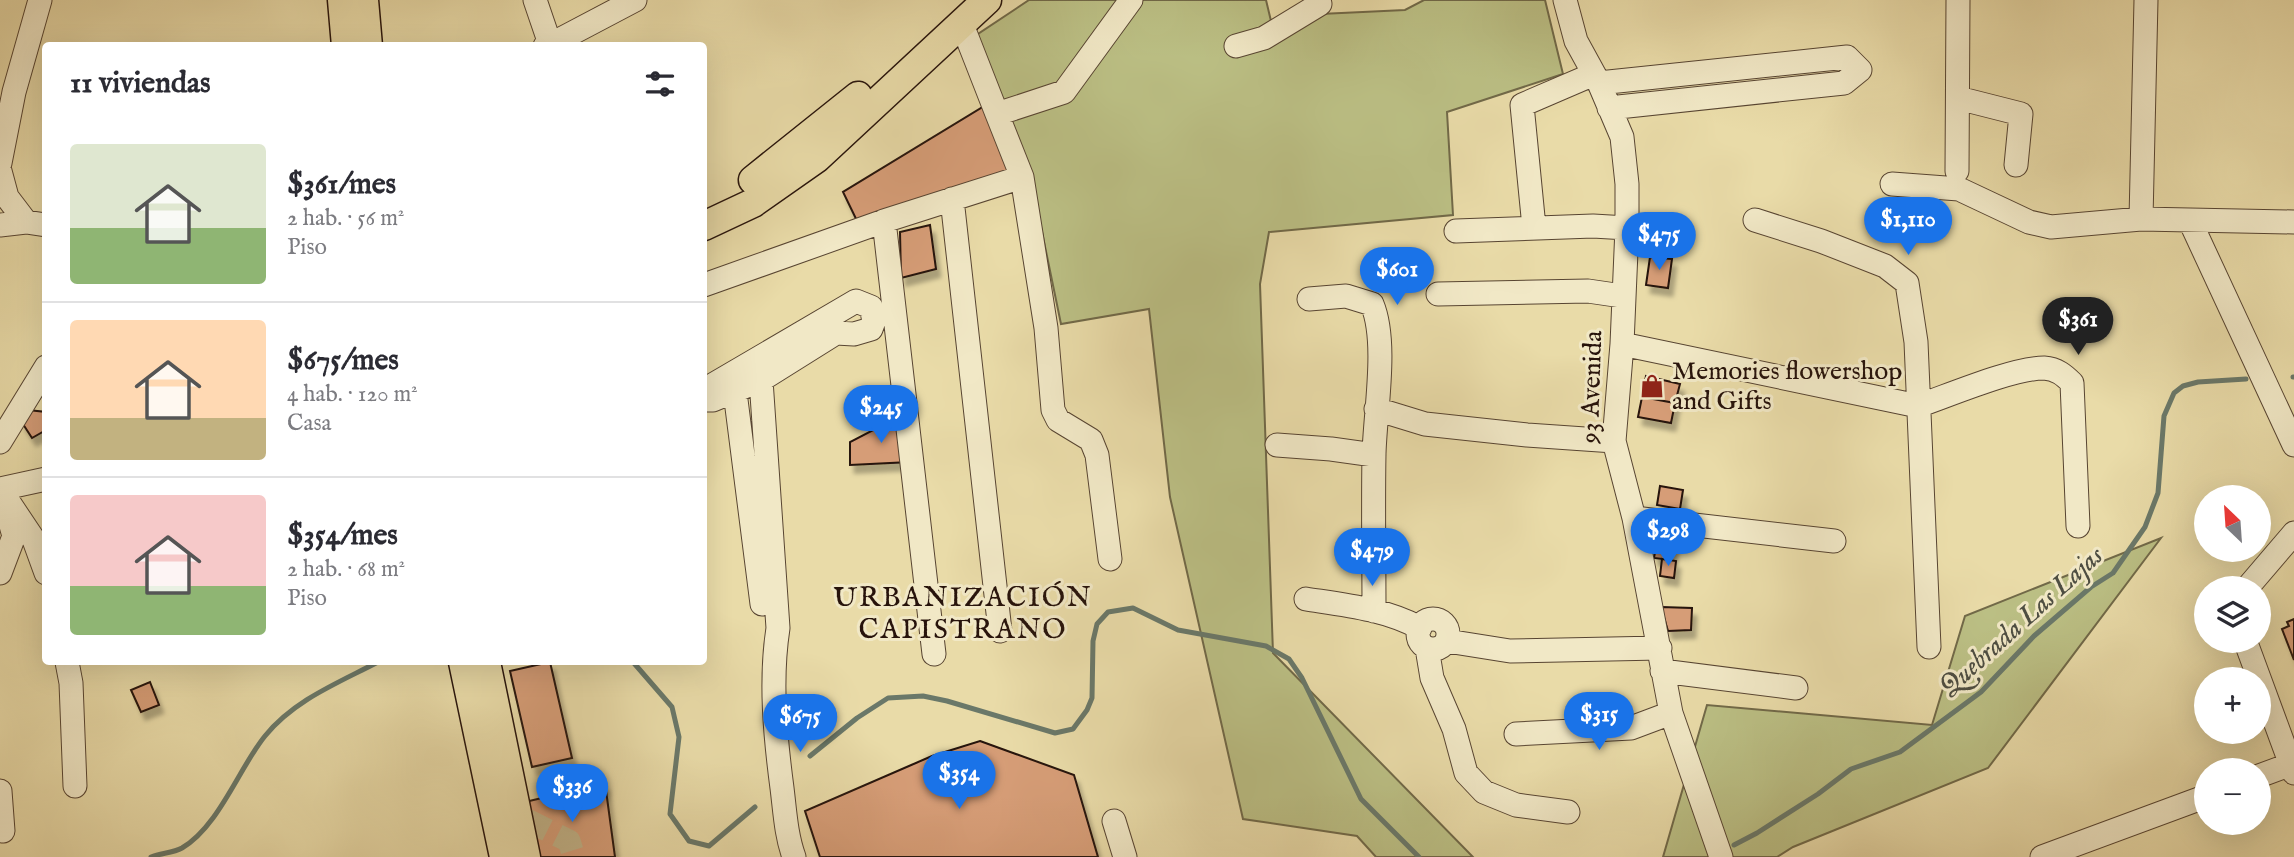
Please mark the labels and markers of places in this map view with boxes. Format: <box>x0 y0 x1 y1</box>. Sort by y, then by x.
pin: $1,110 <box>1851 198 1965 257</box>
pin: $475 <box>1618 212 1700 272</box>
pin: $601 <box>1356 247 1438 307</box>
pin: $361 <box>2037 298 2119 357</box>
place label: Memories flowershop and Gifts <box>1672 355 1902 418</box>
shop icon: Memories flowershop and Gifts <box>1638 372 1666 400</box>
pin: $245 <box>840 386 922 445</box>
pin: $298 <box>1627 508 1709 568</box>
pin: $479 <box>1331 528 1413 588</box>
pin: $315 <box>1558 692 1640 752</box>
pin: $675 <box>759 694 841 754</box>
pin: $354 <box>918 752 1000 811</box>
pin: $336 <box>531 764 613 824</box>

